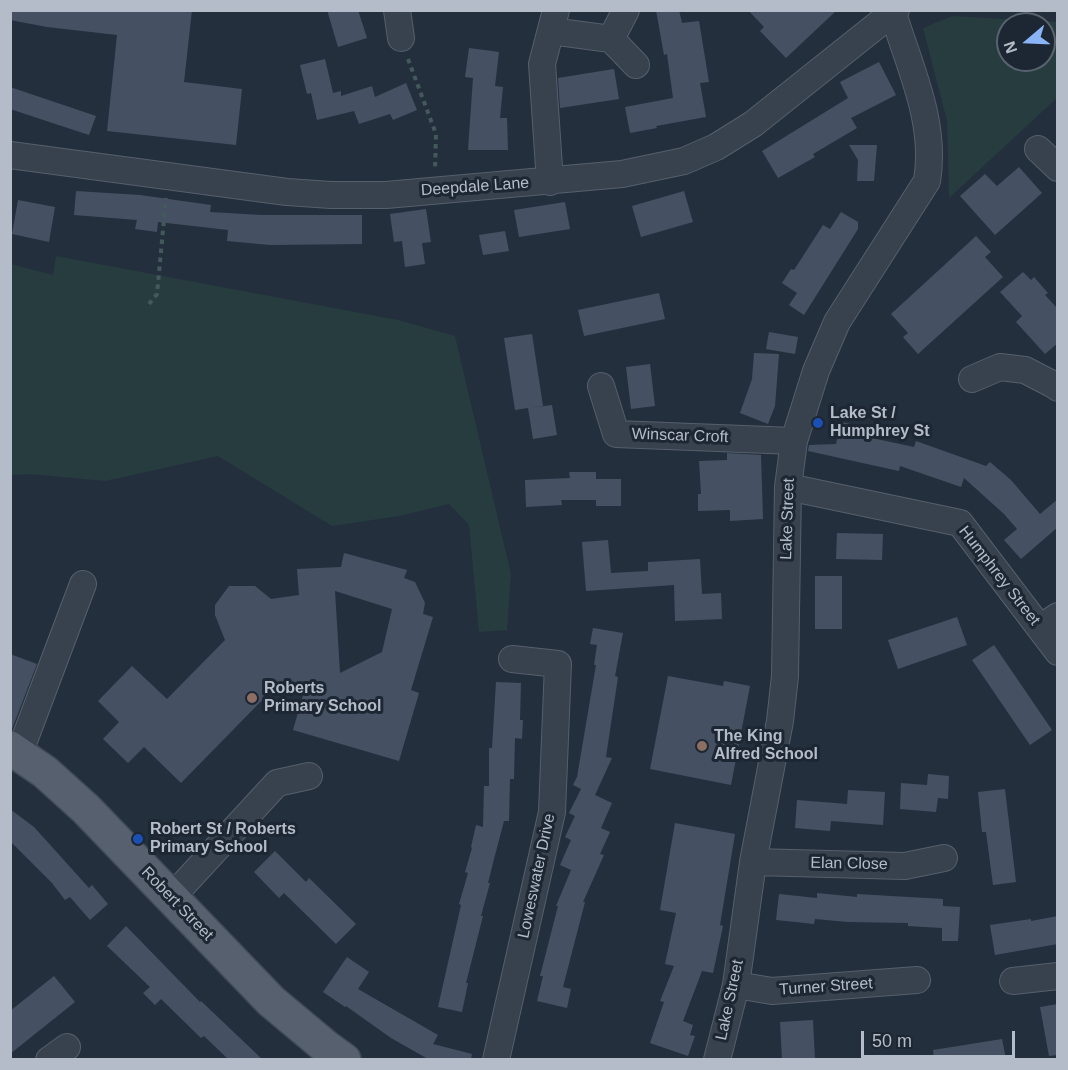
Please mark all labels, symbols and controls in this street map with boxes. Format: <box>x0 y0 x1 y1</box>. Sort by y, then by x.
north arrow <box>996 12 1056 72</box>
text: N <box>1000 39 1020 56</box>
street label: Deepdale Lane <box>420 174 530 200</box>
place label: Lake St / Humphrey St <box>830 404 930 442</box>
marker: Lake St / Humphrey St <box>811 416 825 430</box>
street label: Winscar Croft <box>631 425 729 447</box>
street label: Lake Street <box>777 478 799 560</box>
street label: Humphrey Street <box>954 522 1044 630</box>
place label: Roberts Primary School <box>264 679 381 717</box>
marker: Roberts Primary School <box>245 691 259 705</box>
place label: The King Alfred School <box>714 727 818 765</box>
marker: The King Alfred School <box>695 739 709 753</box>
street label: Loweswater Drive <box>514 812 560 940</box>
place label: Robert St / Roberts Primary School <box>150 820 296 858</box>
marker: Robert St / Roberts Primary School <box>131 832 145 846</box>
street label: Elan Close <box>810 854 888 874</box>
street label: Robert Street <box>137 863 217 945</box>
street label: Lake Street <box>712 958 748 1042</box>
street label: Turner Street <box>779 974 873 1000</box>
scale bar <box>864 1019 1018 1057</box>
text: 50 m <box>872 1031 912 1051</box>

